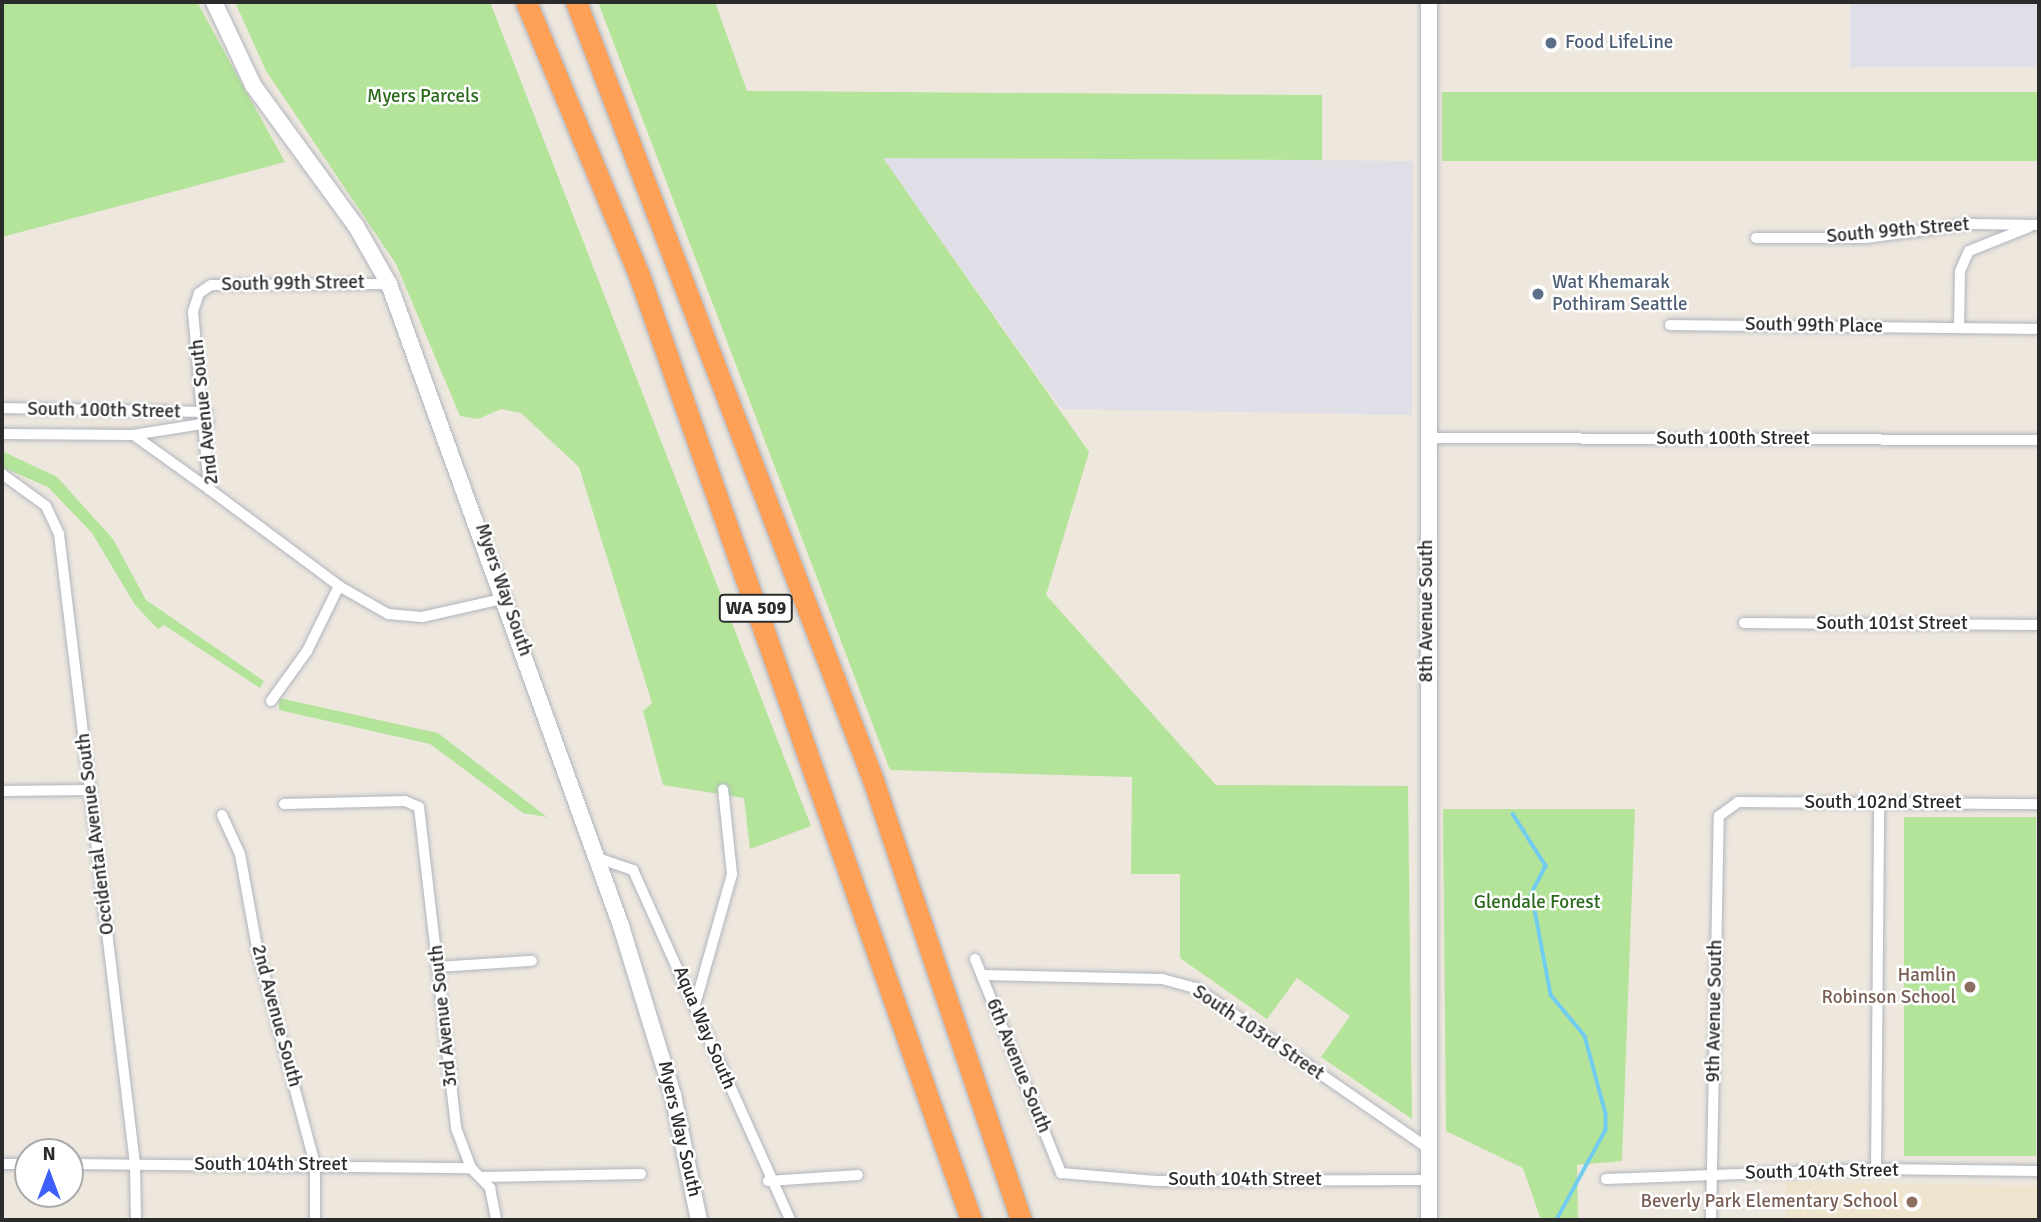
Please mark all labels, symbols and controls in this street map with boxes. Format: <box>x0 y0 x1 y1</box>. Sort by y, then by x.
place label: Food LifeLine <box>1565 32 1673 54</box>
marker: Food LifeLine <box>1543 35 1559 51</box>
park label: Myers Parcels <box>367 86 479 108</box>
street label: South 99th Street <box>1826 213 1970 249</box>
street label: South 99th Street <box>221 271 365 297</box>
place label: Wat Khemarak Pothiram Seattle <box>1552 272 1688 316</box>
marker: Wat Khemarak Pothiram Seattle <box>1530 286 1546 302</box>
street label: South 99th Place <box>1745 313 1883 339</box>
street label: 2nd Avenue South <box>186 338 224 486</box>
street label: South 100th Street <box>27 398 181 424</box>
street label: South 100th Street <box>1656 428 1810 450</box>
street label: Myers Way South <box>470 521 536 659</box>
street label: 8th Avenue South <box>1416 540 1438 682</box>
road number: WA 509 <box>718 594 794 622</box>
street label: South 101st Street <box>1816 613 1968 635</box>
street label: Occidental Avenue South <box>72 732 120 936</box>
street label: South 102nd Street <box>1805 792 1961 814</box>
park label: Glendale Forest <box>1474 892 1600 914</box>
street label: 9th Avenue South <box>1702 939 1728 1083</box>
street label: 2nd Avenue South <box>246 942 306 1090</box>
street label: 3rd Avenue South <box>425 944 463 1088</box>
street label: Aqua Way South <box>668 963 740 1093</box>
place label: Hamlin Robinson School <box>1821 965 1956 1009</box>
marker: Hamlin Robinson School <box>1962 979 1978 995</box>
street label: South 103rd Street <box>1188 981 1328 1085</box>
street label: 6th Avenue South <box>981 995 1055 1137</box>
street label: Myers Way South <box>652 1059 706 1199</box>
north arrow <box>14 1138 84 1208</box>
text: N <box>42 1142 56 1166</box>
street label: South 104th Street <box>194 1154 348 1176</box>
street label: South 104th Street <box>1745 1159 1899 1185</box>
street label: South 104th Street <box>1168 1169 1322 1191</box>
place label: Beverly Park Elementary School <box>1641 1191 1898 1213</box>
marker: Beverly Park Elementary School <box>1904 1194 1920 1210</box>

